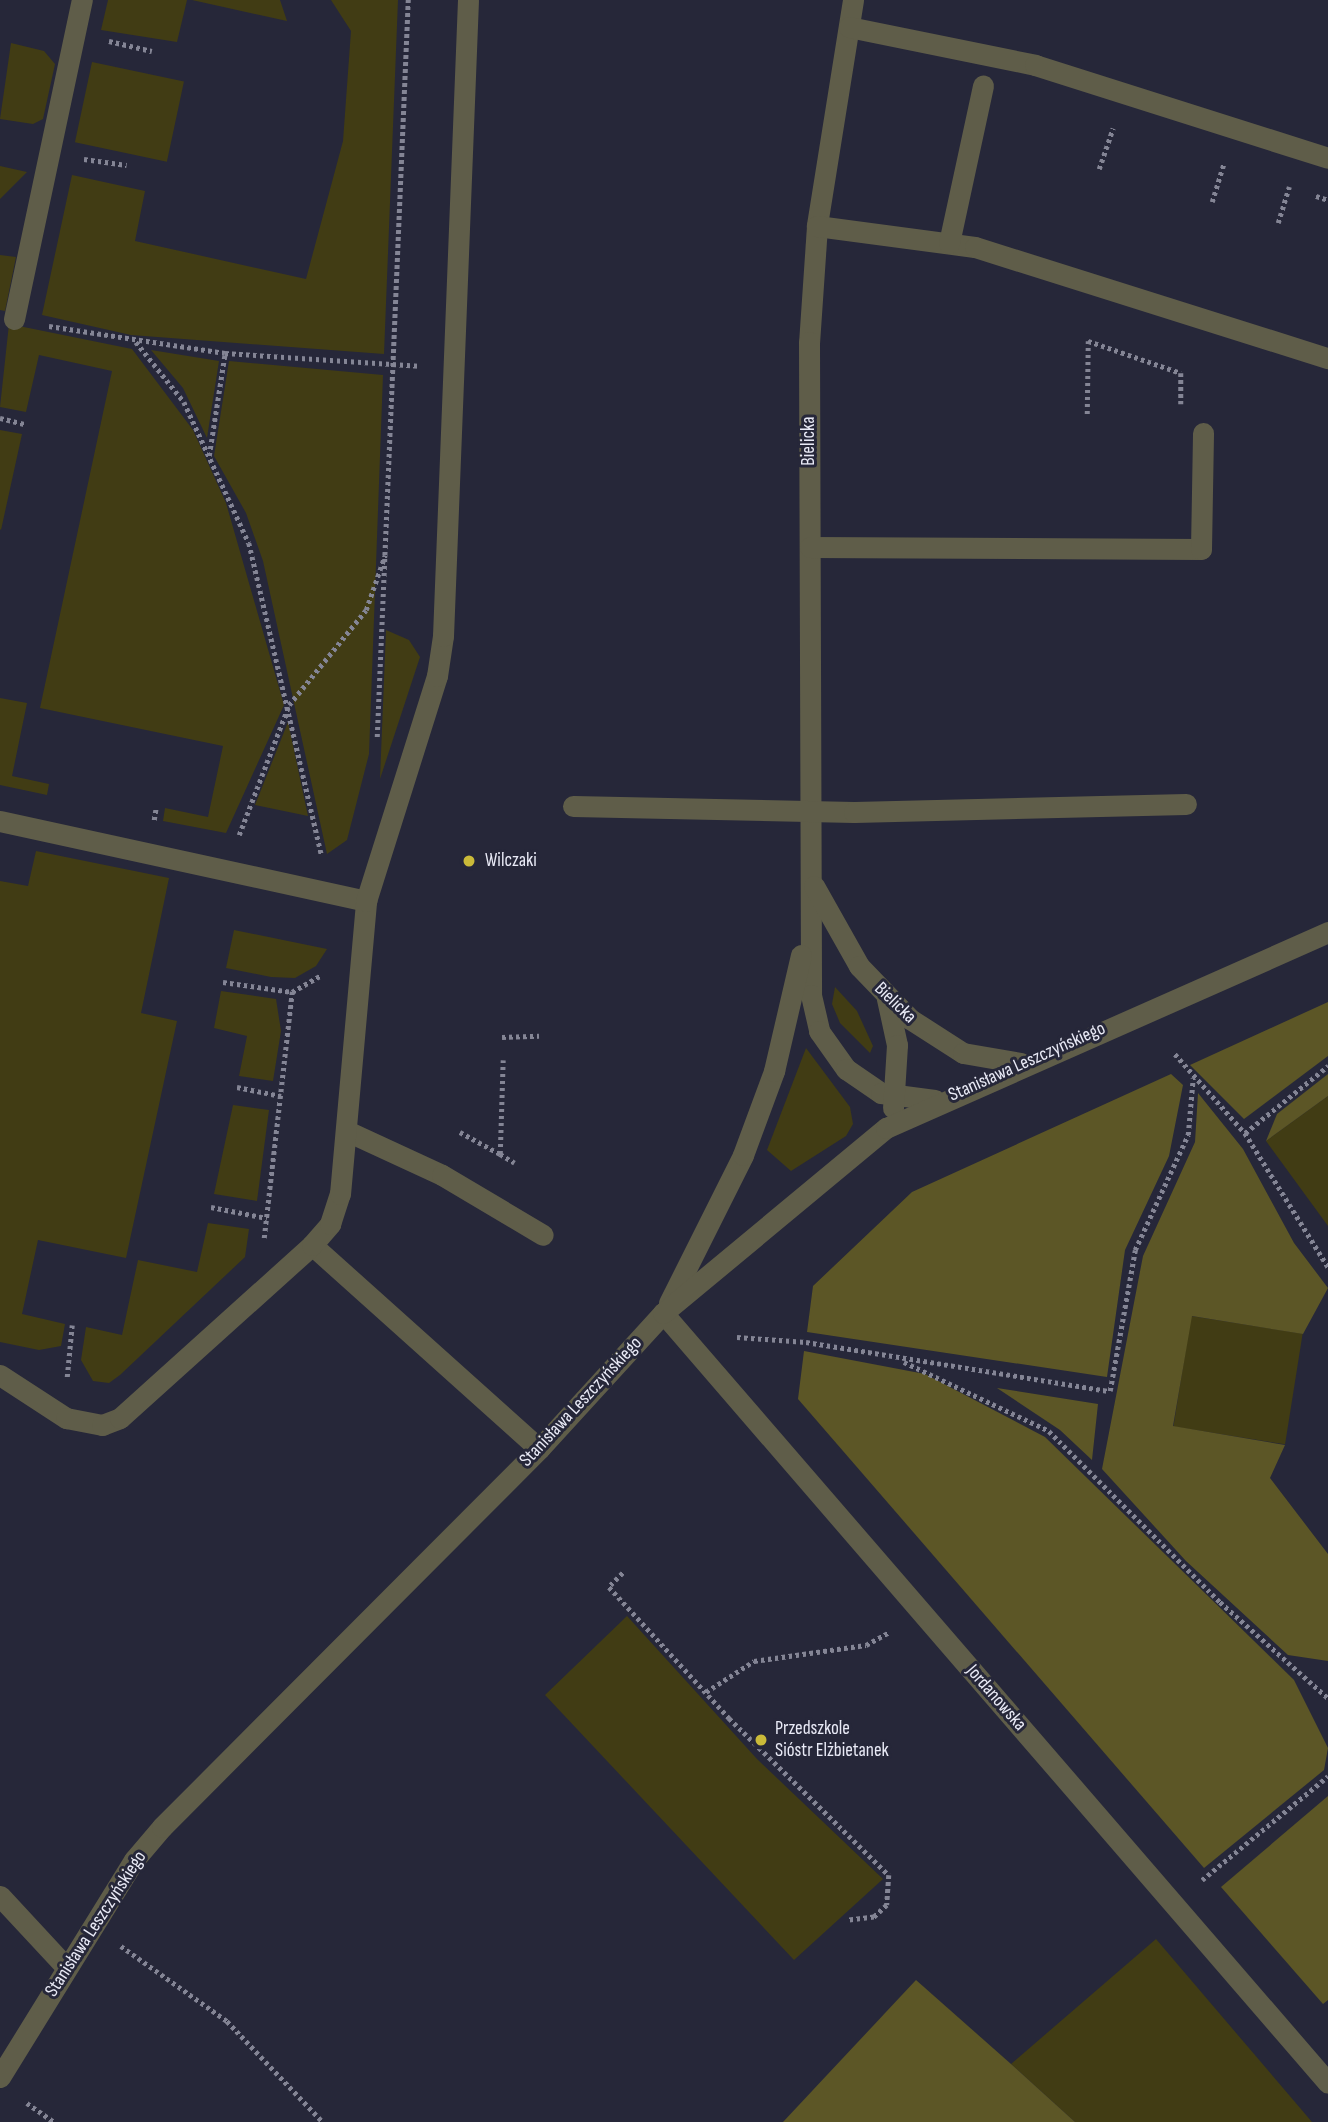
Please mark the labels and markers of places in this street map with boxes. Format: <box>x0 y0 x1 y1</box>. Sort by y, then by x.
place label: Wilczaki <box>485 850 537 872</box>
marker: Wilczaki <box>459 851 479 871</box>
place label: Przedszkole Sióstr Elżbietanek <box>775 1718 889 1762</box>
marker: Przedszkole Sióstr Elżbietanek <box>753 1732 769 1748</box>

